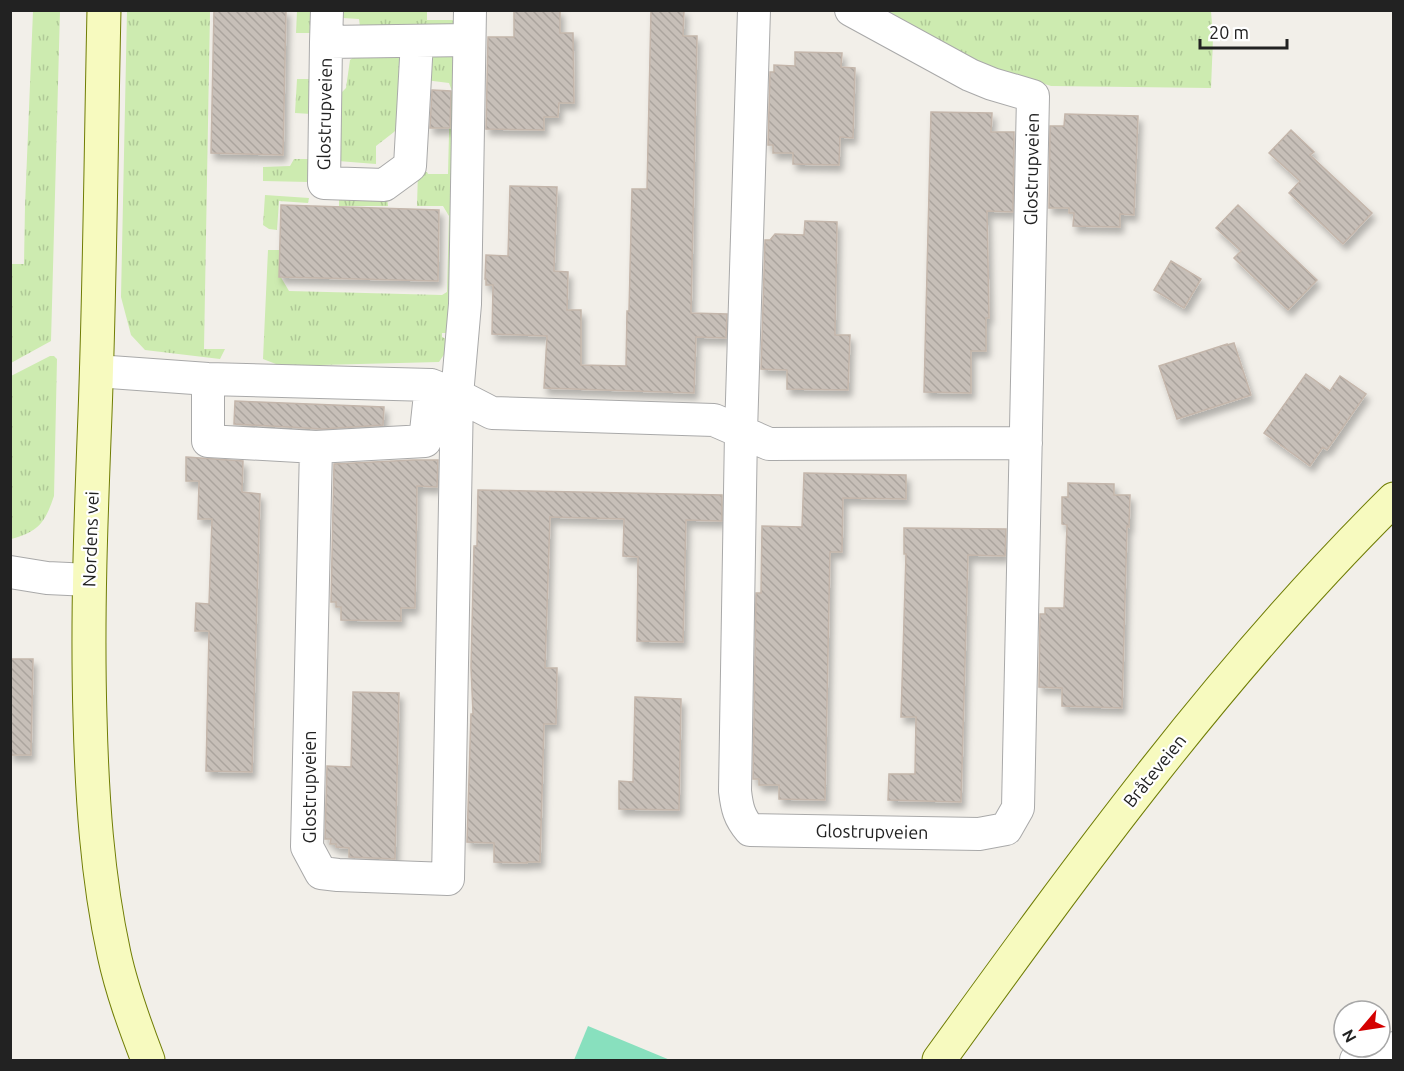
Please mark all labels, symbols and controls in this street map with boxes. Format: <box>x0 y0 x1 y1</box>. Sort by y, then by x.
scale bar <box>1200 12 1287 50</box>
text: 20 m <box>1209 22 1249 42</box>
street label: Glostrupveien <box>313 57 335 171</box>
street label: Glostrupveien <box>1020 112 1042 226</box>
street label: Nordens vei <box>78 491 102 587</box>
street label: Bråteveien <box>1119 730 1190 811</box>
street label: Glostrupveien <box>299 731 319 843</box>
street label: Glostrupveien <box>815 820 929 842</box>
north arrow <box>1332 999 1392 1059</box>
text: N <box>1338 1027 1360 1046</box>

